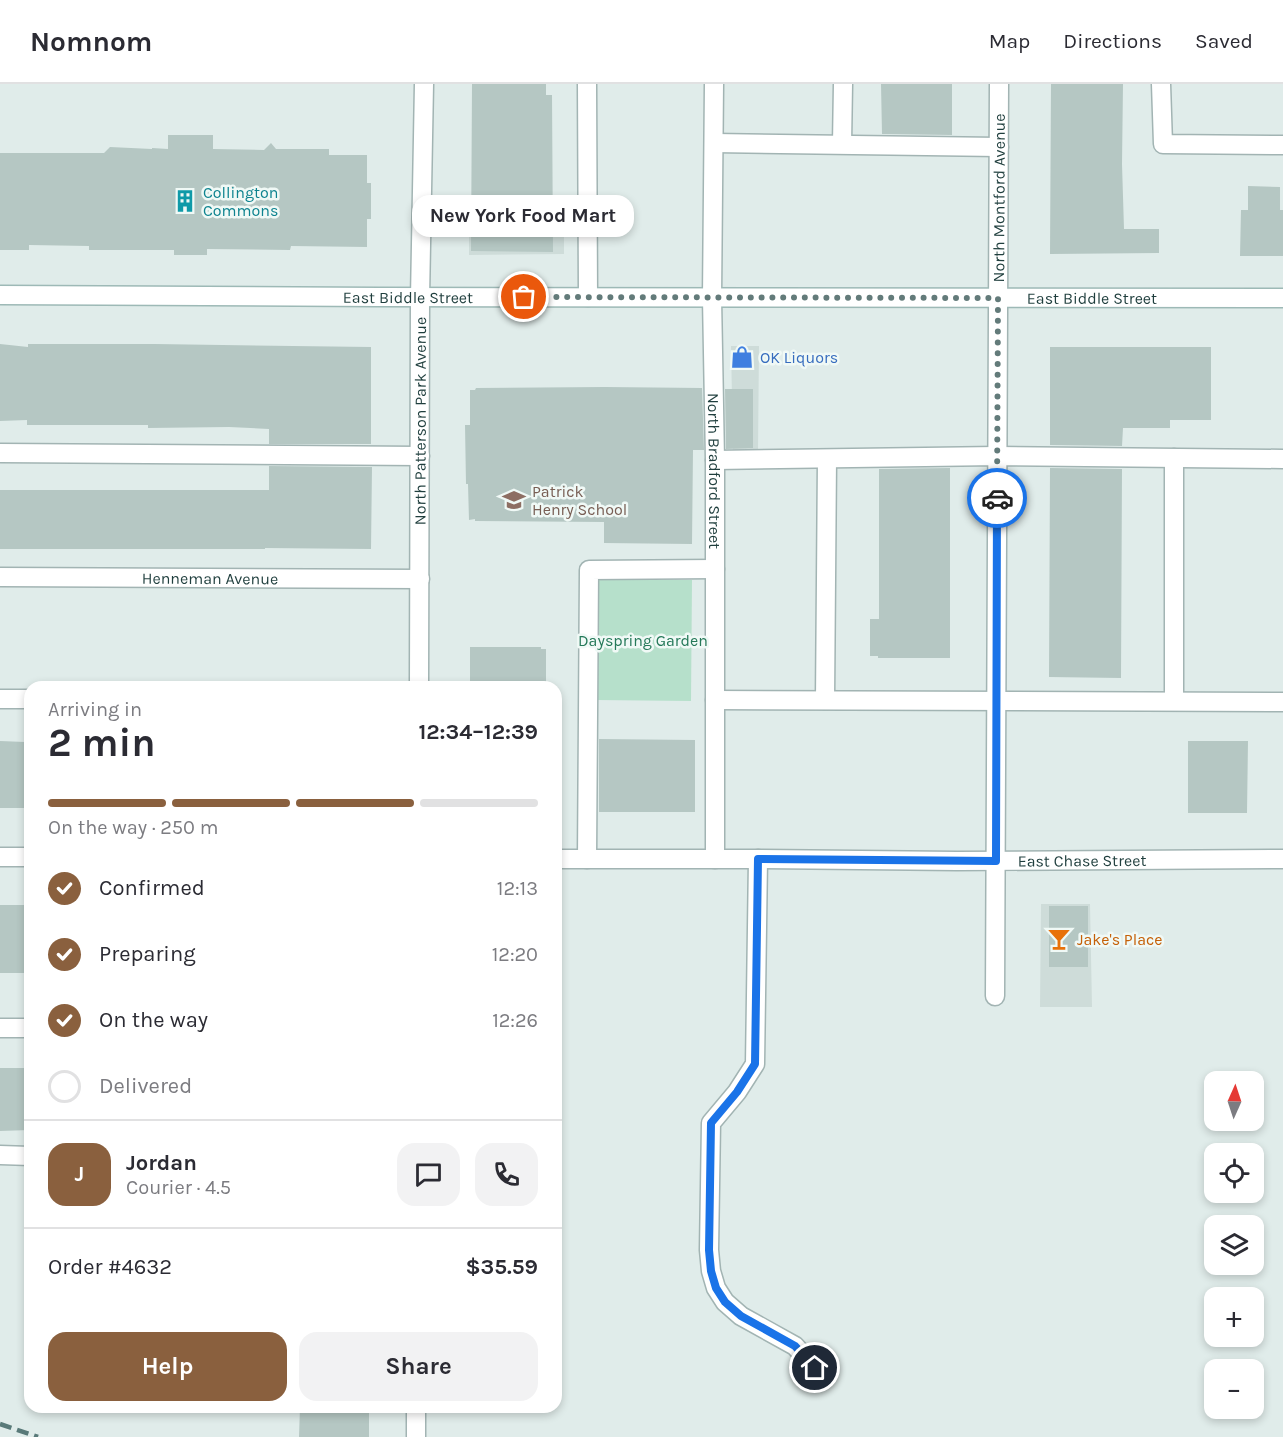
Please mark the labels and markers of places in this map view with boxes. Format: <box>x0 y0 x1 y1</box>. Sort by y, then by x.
place label: Collington Commons <box>203 183 278 220</box>
building icon: Collington Commons <box>172 188 198 214</box>
callout: New York Food Mart <box>413 195 635 237</box>
pin <box>498 271 549 322</box>
shop icon: OK Liquors <box>729 344 755 370</box>
place label: OK Liquors <box>760 348 838 367</box>
place label: Patrick Henry School <box>532 482 627 519</box>
school or university icon: Patrick Henry School <box>501 487 527 513</box>
bar icon: Jake's Place <box>1046 926 1072 952</box>
place label: Jake's Place <box>1077 930 1163 949</box>
pin <box>789 1342 840 1393</box>

